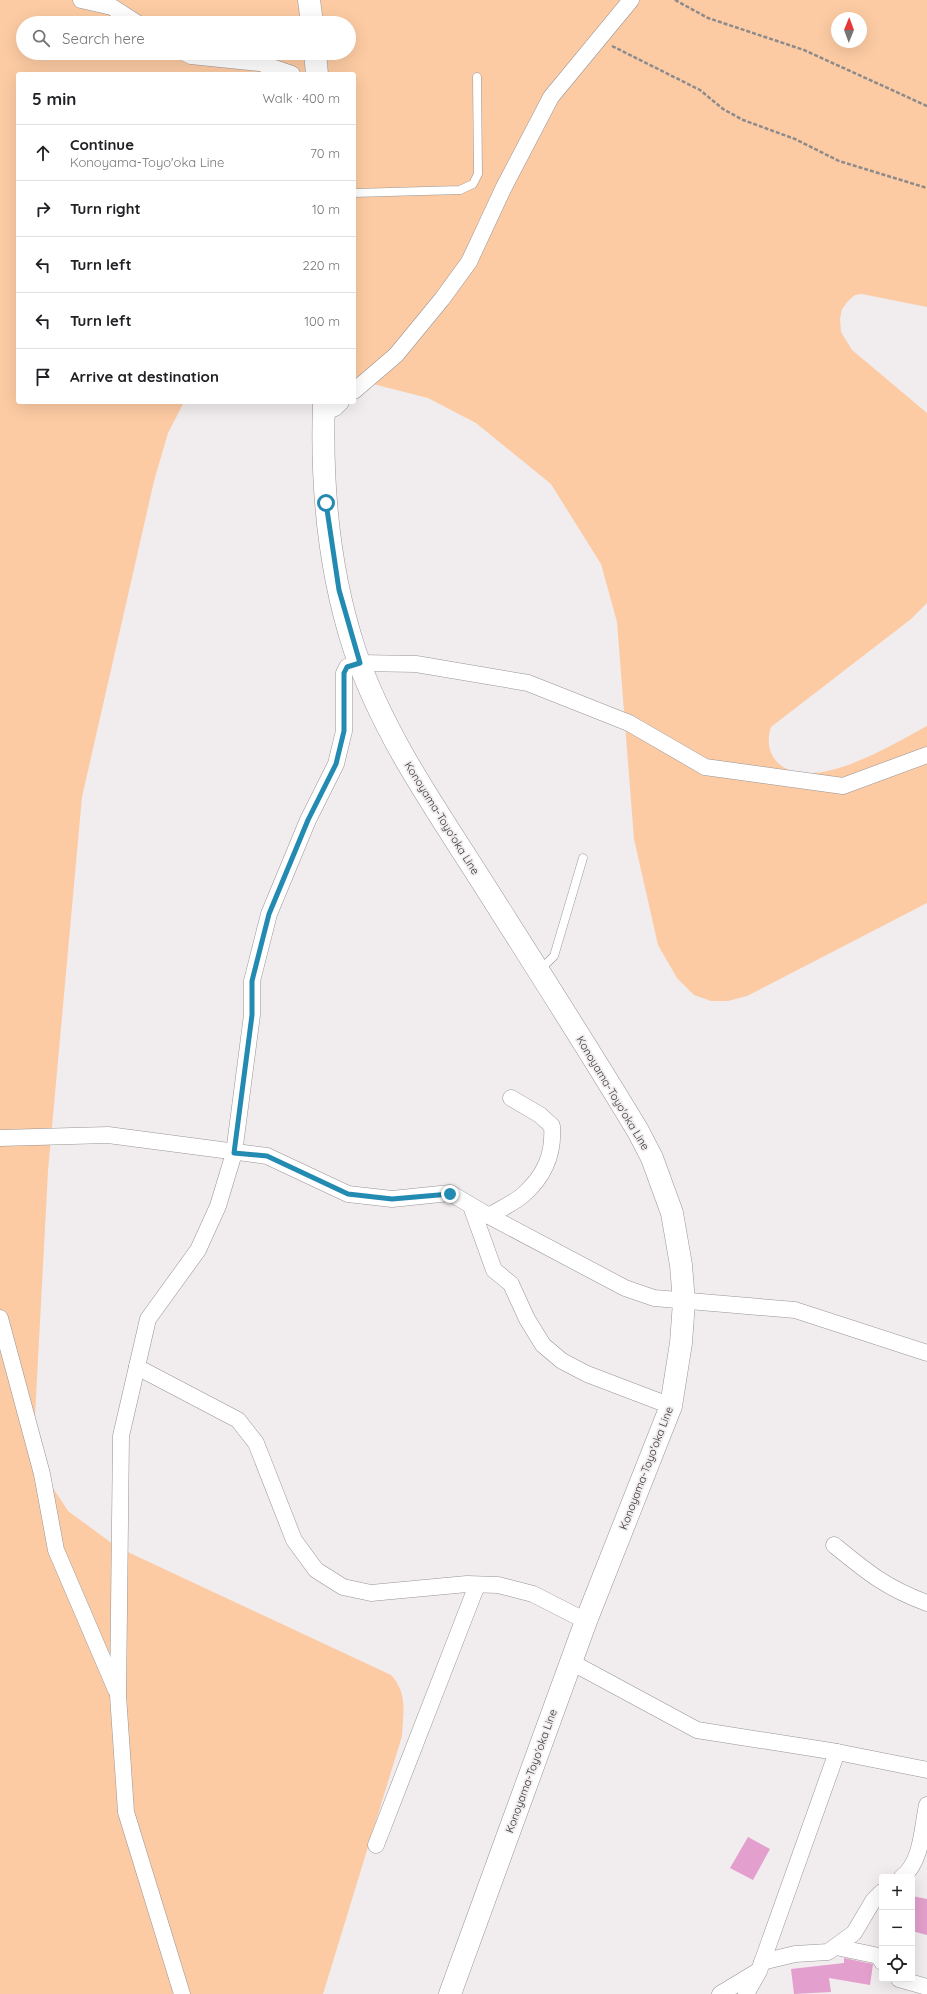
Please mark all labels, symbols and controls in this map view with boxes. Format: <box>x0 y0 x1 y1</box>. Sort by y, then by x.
north arrow <box>831 12 867 48</box>
search box <box>16 16 356 60</box>
icon: search <box>30 27 52 49</box>
text: Search here <box>62 29 145 48</box>
text: 5 min <box>32 88 76 109</box>
text: Walk · 400 m <box>262 90 340 106</box>
text: Continue <box>70 135 134 154</box>
icon: ahead <box>32 142 54 164</box>
text: 70 m <box>310 145 340 161</box>
text: Konoyama-Toyo'oka Line <box>70 154 224 170</box>
icon: right <box>32 198 54 220</box>
text: Turn right <box>70 199 141 218</box>
text: 10 m <box>312 201 340 217</box>
icon: left <box>32 254 54 276</box>
text: Turn left <box>70 255 132 274</box>
text: 220 m <box>302 257 340 273</box>
icon: left <box>32 310 54 332</box>
text: Turn left <box>70 311 132 330</box>
text: 100 m <box>304 313 340 329</box>
icon: arrive <box>32 366 54 388</box>
text: Arrive at destination <box>70 367 219 386</box>
route start <box>317 494 335 512</box>
street label: Konoyama-Toyo'oka Line <box>401 759 483 877</box>
street label: Konoyama-Toyo'oka Line <box>573 1033 653 1153</box>
route end <box>441 1185 459 1203</box>
street label: Konoyama-Toyo'oka Line <box>616 1405 676 1531</box>
street label: Konoyama-Toyo'oka Line <box>502 1707 560 1835</box>
map controls <box>879 1874 915 1982</box>
button: + <box>879 1874 915 1910</box>
button: − <box>879 1910 915 1946</box>
button: locate <box>879 1946 915 1982</box>

